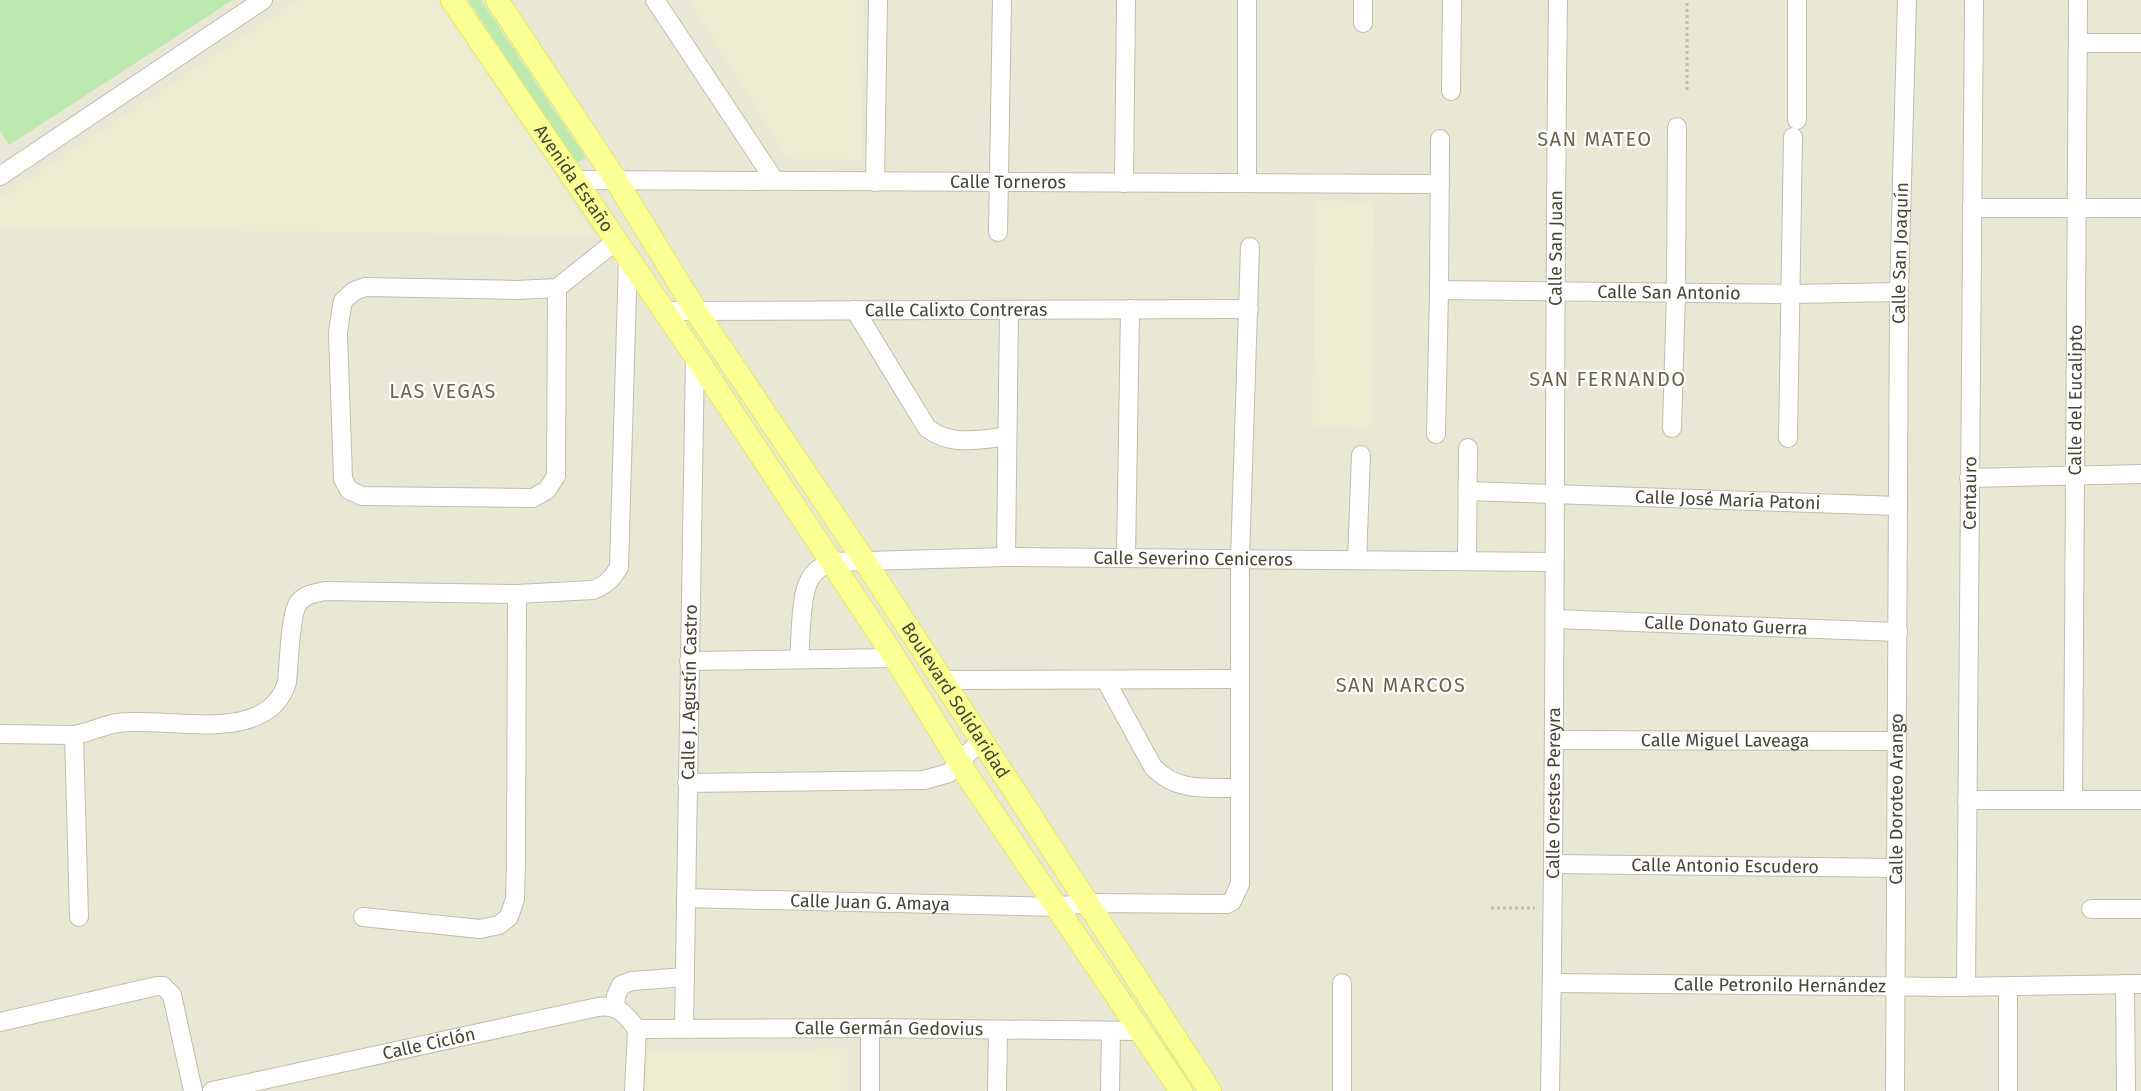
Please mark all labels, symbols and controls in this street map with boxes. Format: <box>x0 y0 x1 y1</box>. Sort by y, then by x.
street label: Avenida Estaño <box>529 121 618 236</box>
district label: SAN MATEO <box>1537 127 1653 151</box>
street label: Calle Torneros <box>950 171 1066 193</box>
street label: Calle San Joaquín <box>1888 182 1913 324</box>
street label: Calle San Juan <box>1544 190 1567 306</box>
street label: Calle San Antonio <box>1597 281 1741 304</box>
street label: Calle Calixto Contreras <box>865 299 1047 321</box>
street label: Calle del Eucalipto <box>2064 324 2087 476</box>
district label: SAN FERNANDO <box>1529 367 1687 391</box>
district label: LAS VEGAS <box>389 379 497 403</box>
street label: Centauro <box>1959 456 1981 530</box>
street label: Calle José María Patoni <box>1635 486 1821 514</box>
street label: Calle Severino Ceniceros <box>1093 547 1293 571</box>
street label: Calle J. Agustín Castro <box>677 604 702 780</box>
street label: Calle Donato Guerra <box>1644 611 1808 640</box>
street label: Boulevard Solidaridad <box>897 618 1014 782</box>
district label: SAN MARCOS <box>1336 673 1466 697</box>
street label: Calle Orestes Pereyra <box>1542 707 1565 879</box>
street label: Calle Doroteo Arango <box>1885 713 1908 885</box>
street label: Calle Miguel Laveaga <box>1641 729 1809 752</box>
street label: Calle Antonio Escudero <box>1631 854 1819 878</box>
street label: Calle Juan G. Amaya <box>790 890 950 915</box>
street label: Calle Petronilo Hernández <box>1674 973 1886 997</box>
street label: Calle Germán Gedovius <box>795 1017 983 1040</box>
street label: Calle Ciclón <box>380 1023 478 1065</box>

